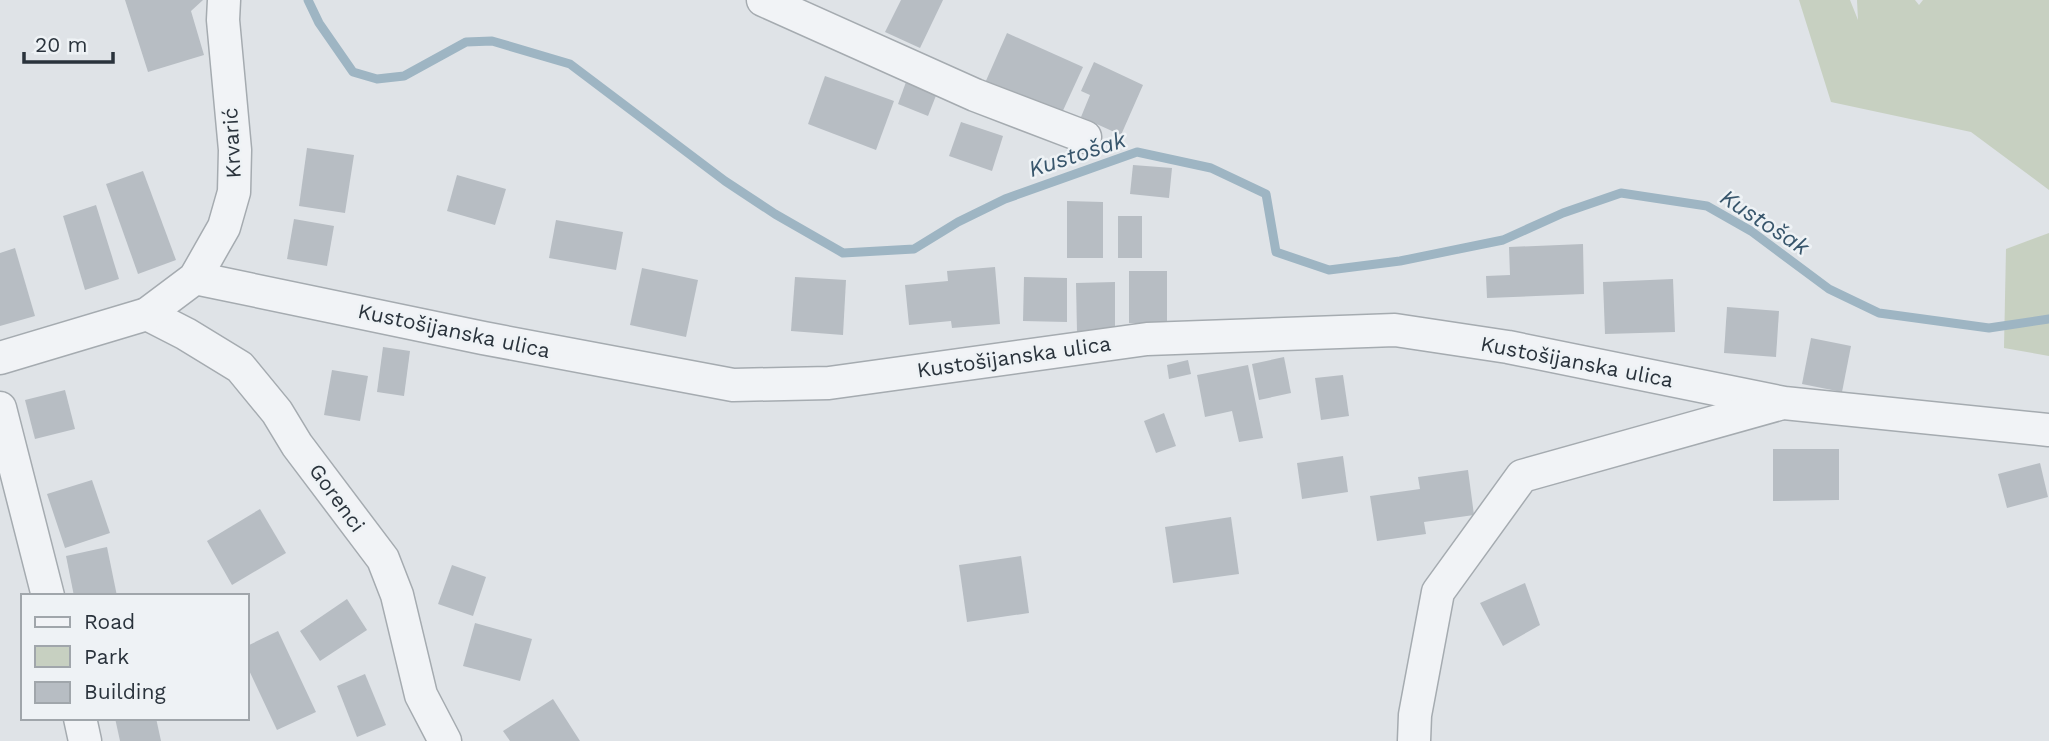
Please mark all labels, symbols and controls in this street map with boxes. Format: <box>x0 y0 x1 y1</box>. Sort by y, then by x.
scale bar <box>24 21 114 65</box>
text: 20 m <box>35 32 87 57</box>
street label: Krvarić <box>217 107 246 179</box>
water label: Kustošak <box>1025 126 1131 183</box>
water label: Kustošak <box>1715 184 1816 262</box>
street label: Kustošijanska ulica <box>356 298 553 363</box>
street label: Kustošijanska ulica <box>915 330 1113 383</box>
street label: Kustošijanska ulica <box>1479 331 1676 392</box>
street label: Gorenci <box>304 459 371 537</box>
legend <box>21 594 248 720</box>
text: Road <box>84 609 135 634</box>
text: Park <box>84 644 129 669</box>
text: Building <box>84 679 166 704</box>

